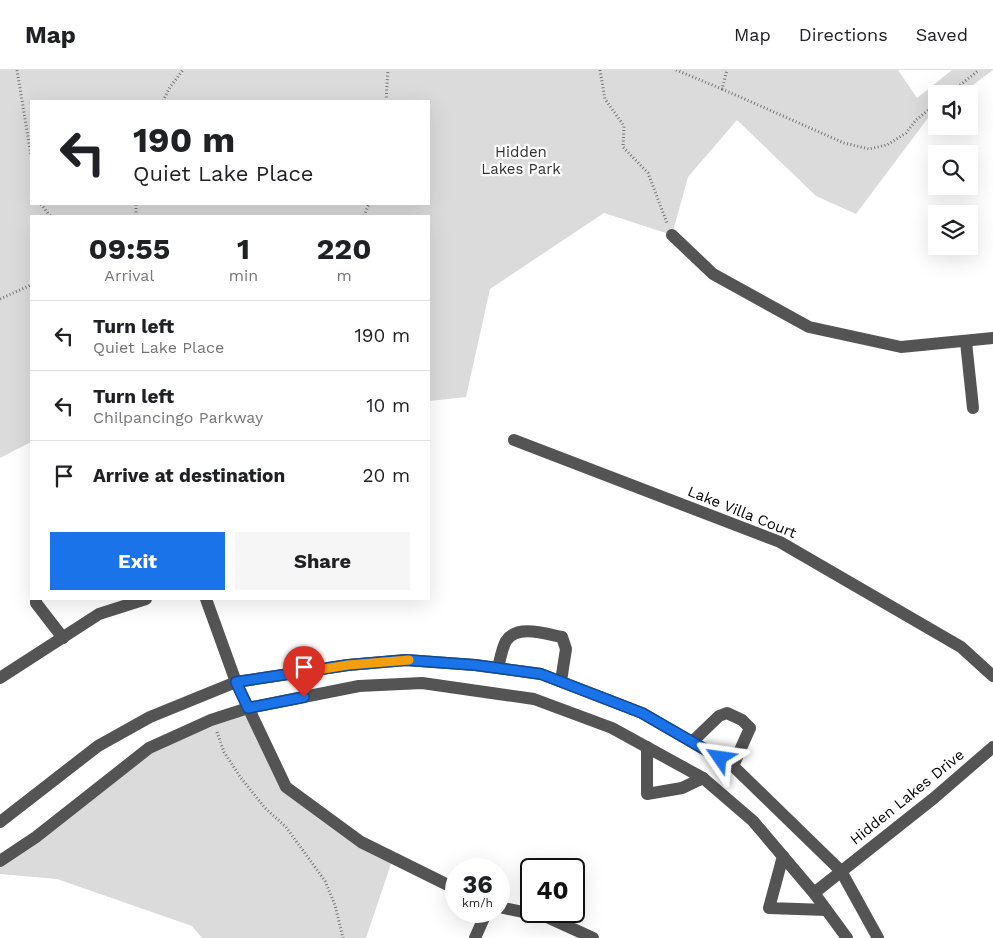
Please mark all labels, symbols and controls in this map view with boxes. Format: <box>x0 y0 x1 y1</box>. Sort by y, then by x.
text: Map <box>25 21 76 49</box>
text: Map <box>734 24 771 45</box>
text: Directions <box>799 24 888 45</box>
text: Saved <box>916 24 968 45</box>
map controls <box>928 85 978 255</box>
button: sound <box>928 85 978 135</box>
text: 190 m <box>133 119 235 161</box>
icon: left <box>50 120 115 185</box>
park label: Hidden Lakes Park <box>481 143 561 178</box>
button: search <box>928 145 978 195</box>
text: Quiet Lake Place <box>133 161 313 186</box>
button: layers <box>928 205 978 255</box>
text: 09:55 <box>88 231 170 266</box>
text: 1 <box>237 231 250 266</box>
text: 220 <box>316 231 372 266</box>
text: Arrival <box>104 266 154 285</box>
text: min <box>229 266 258 285</box>
text: m <box>336 266 352 285</box>
text: Turn left <box>93 315 174 338</box>
icon: left <box>50 322 78 350</box>
text: 190 m <box>354 324 410 347</box>
text: Quiet Lake Place <box>93 338 224 357</box>
text: Turn left <box>93 385 174 408</box>
icon: left <box>50 392 78 420</box>
text: 10 m <box>366 394 410 417</box>
text: Chilpancingo Parkway <box>93 408 263 427</box>
icon: arrive <box>50 462 78 490</box>
text: Arrive at destination <box>93 464 285 487</box>
text: 20 m <box>363 464 410 487</box>
street label: Lake Villa Court <box>685 482 800 542</box>
button: Exit <box>50 532 225 590</box>
button: Share <box>235 532 410 590</box>
pin <box>283 646 325 697</box>
icon: arrive <box>290 653 318 681</box>
position arrow <box>693 731 745 783</box>
street label: Hidden Lakes Drive <box>846 745 968 849</box>
speed limit sign: 40 <box>520 858 585 923</box>
text: 36 <box>462 870 493 899</box>
text: km/h <box>462 896 493 910</box>

